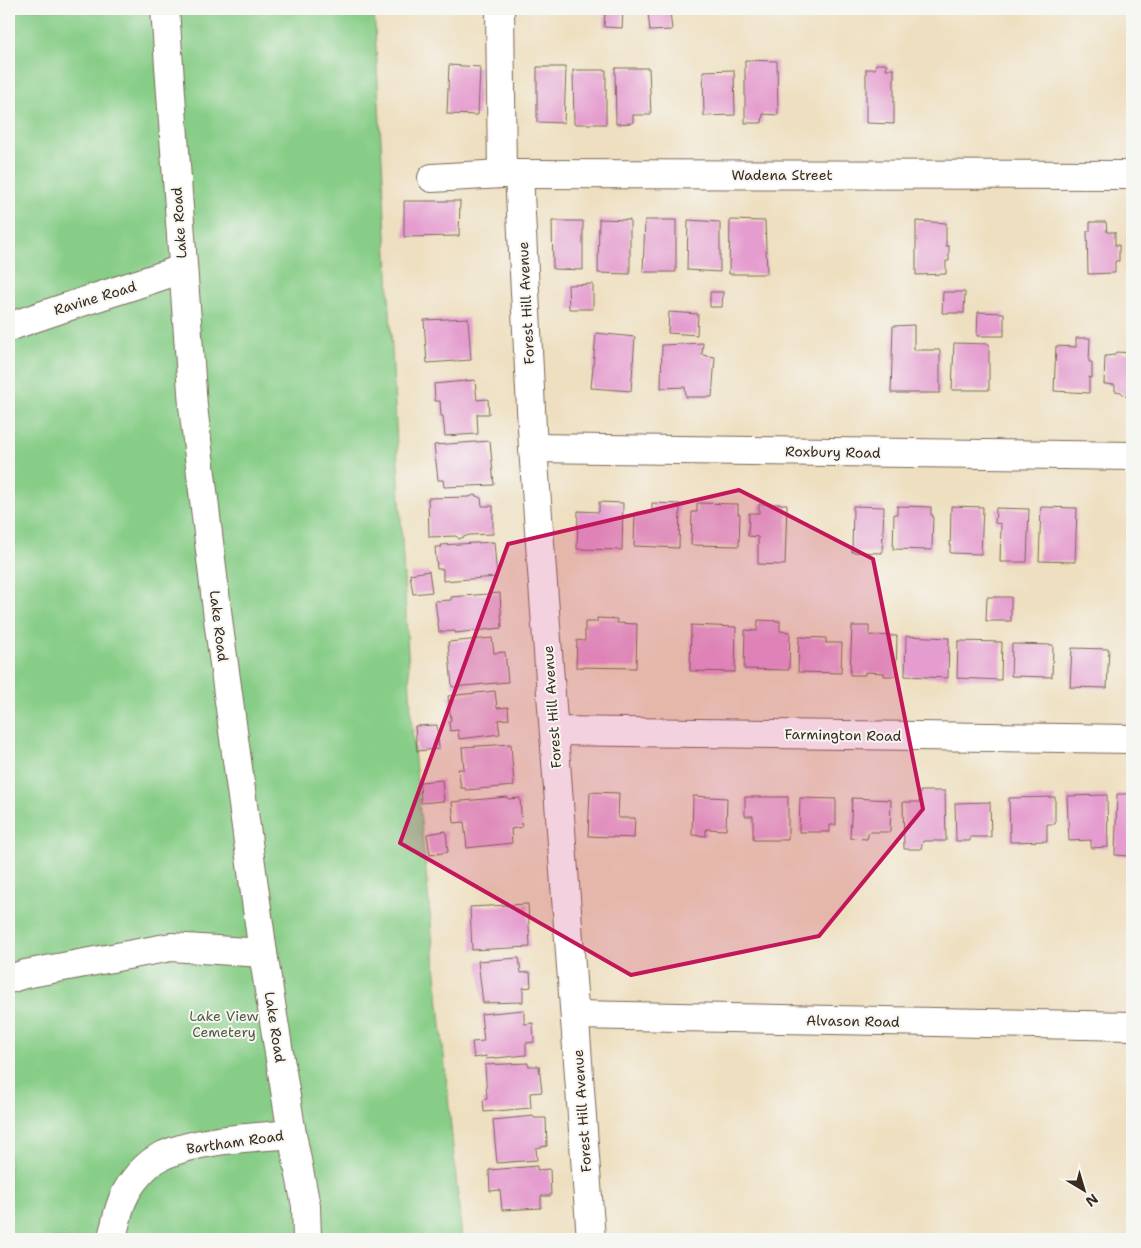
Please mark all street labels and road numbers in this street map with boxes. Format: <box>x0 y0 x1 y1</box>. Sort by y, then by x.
street label: Wadena Street <box>731 166 833 184</box>
street label: Lake Road <box>168 187 190 259</box>
street label: Forest Hill Avenue <box>514 241 538 365</box>
street label: Ravine Road <box>52 277 138 319</box>
street label: Roxbury Road <box>785 442 881 462</box>
street label: Lake Road <box>206 589 232 663</box>
street label: Forest Hill Avenue <box>539 645 565 769</box>
street label: Farmington Road <box>784 725 902 745</box>
street label: Lake Road <box>261 990 290 1064</box>
street label: Alvason Road <box>806 1011 900 1031</box>
street label: Forest Hill Avenue <box>569 1049 595 1173</box>
street label: Bartham Road <box>185 1126 285 1158</box>

